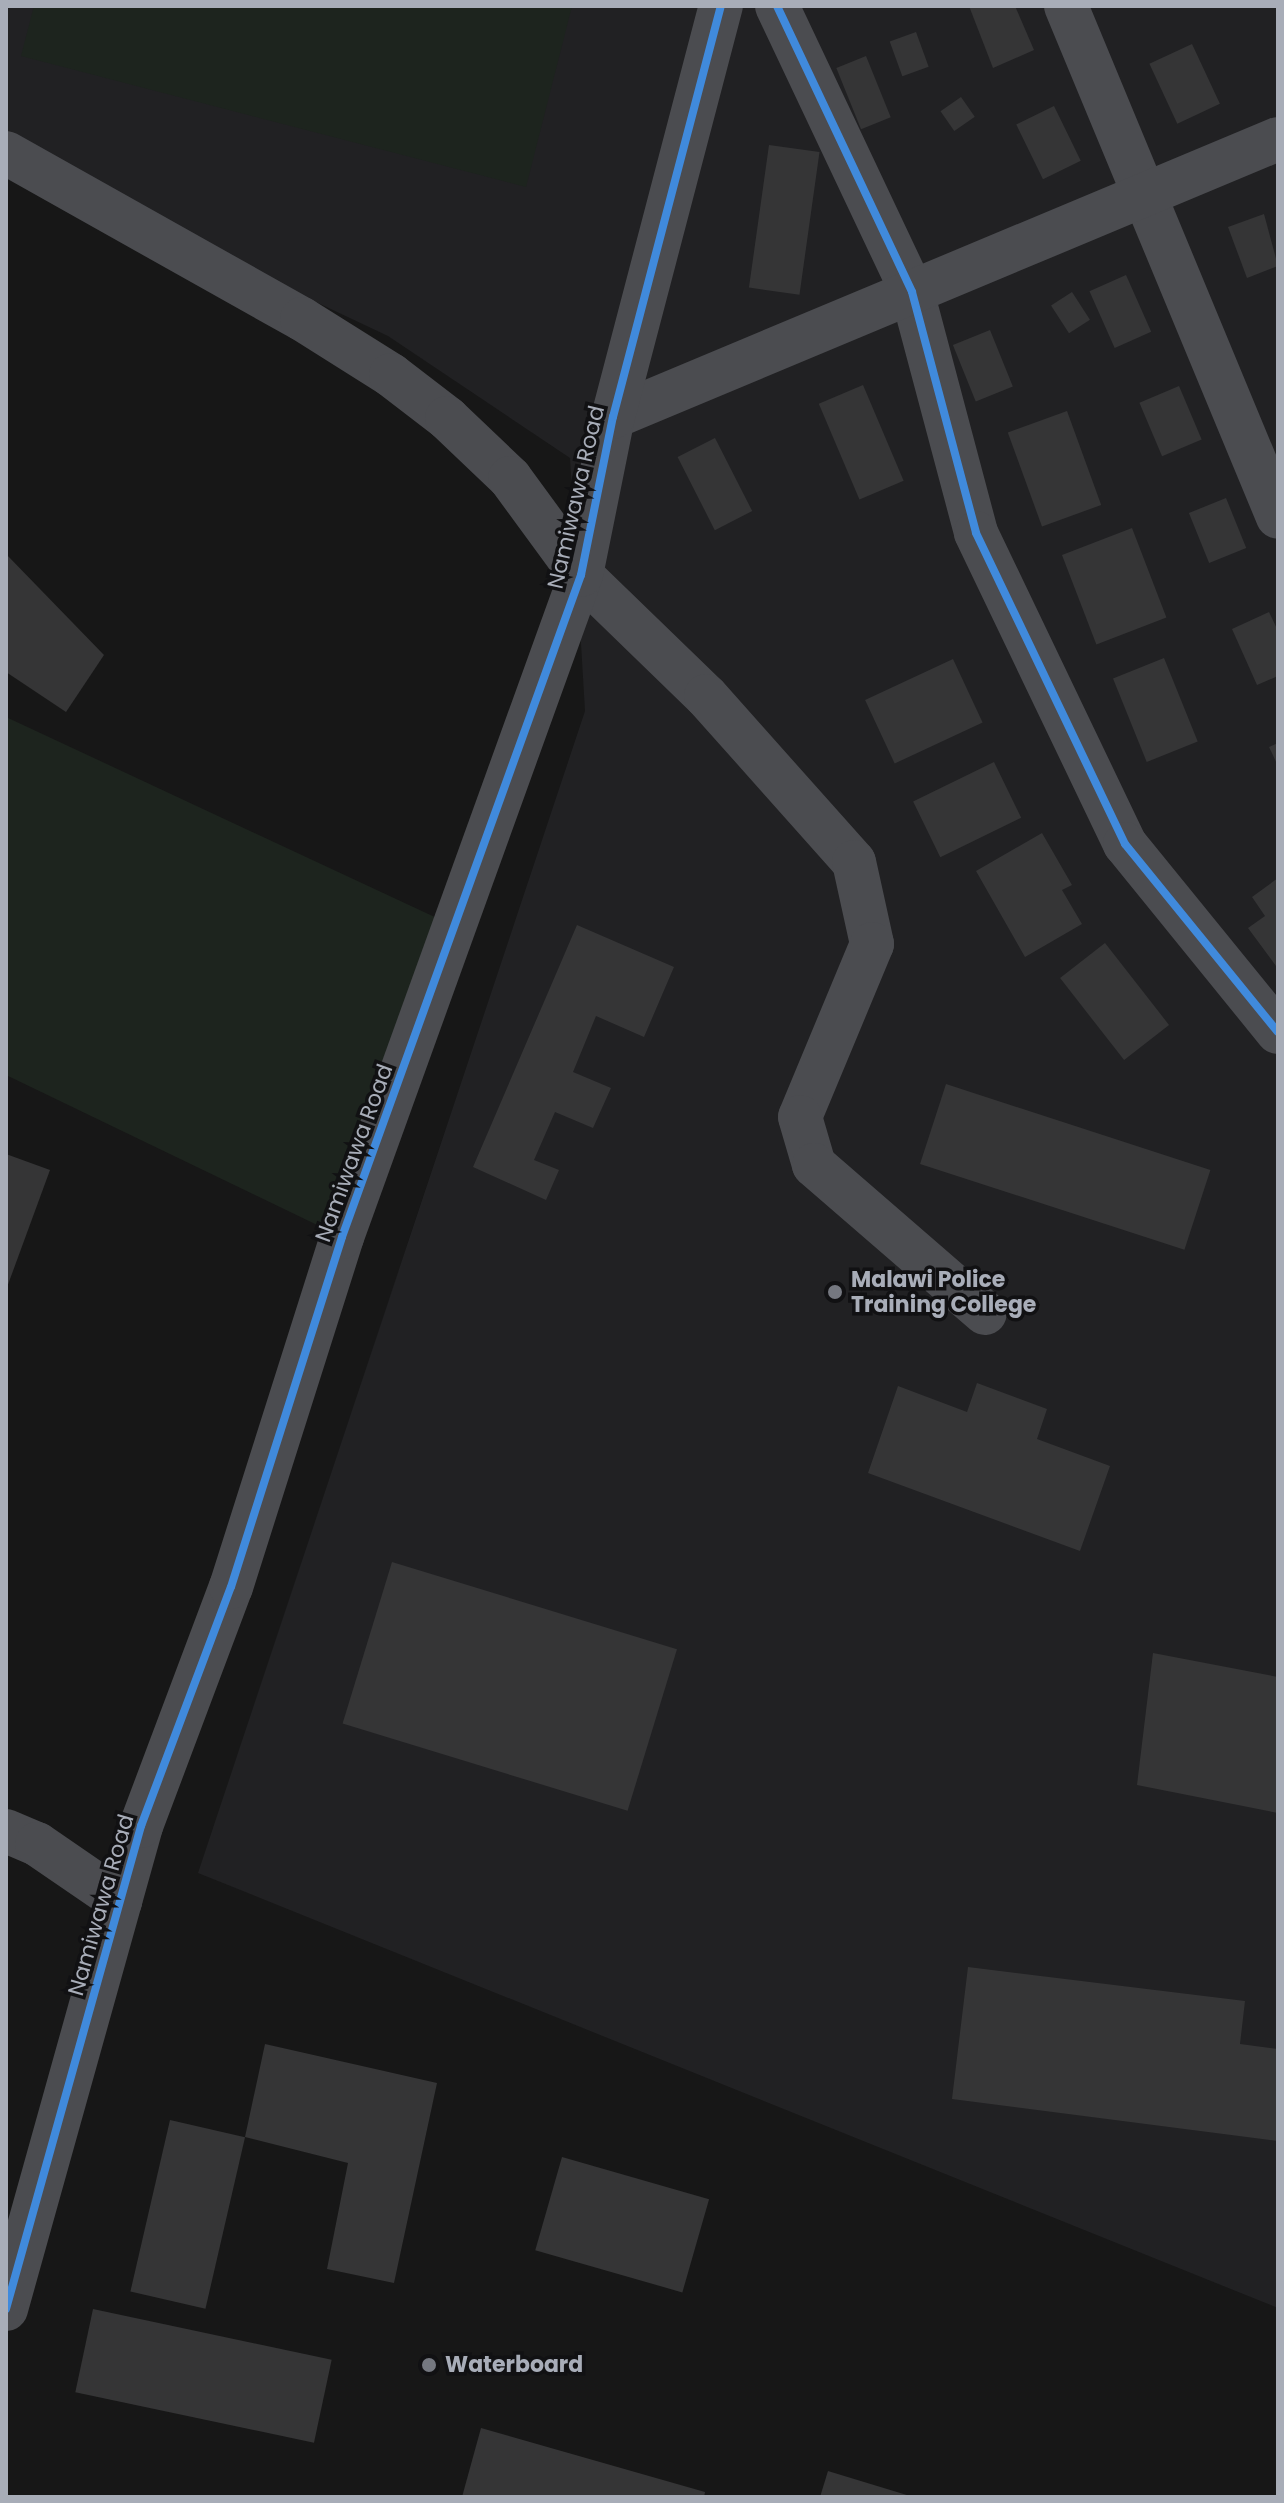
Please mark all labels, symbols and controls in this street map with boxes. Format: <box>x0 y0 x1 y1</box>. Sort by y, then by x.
street label: Namiwawa Road <box>542 403 610 591</box>
street label: Namiwawa Road <box>310 1060 398 1246</box>
place label: Malawi Police Training College <box>851 1266 1036 1318</box>
marker: Malawi Police Training College <box>826 1283 844 1301</box>
street label: Namiwawa Road <box>62 1811 140 1999</box>
place label: Waterboard <box>445 2352 583 2378</box>
marker: Waterboard <box>420 2356 438 2374</box>

